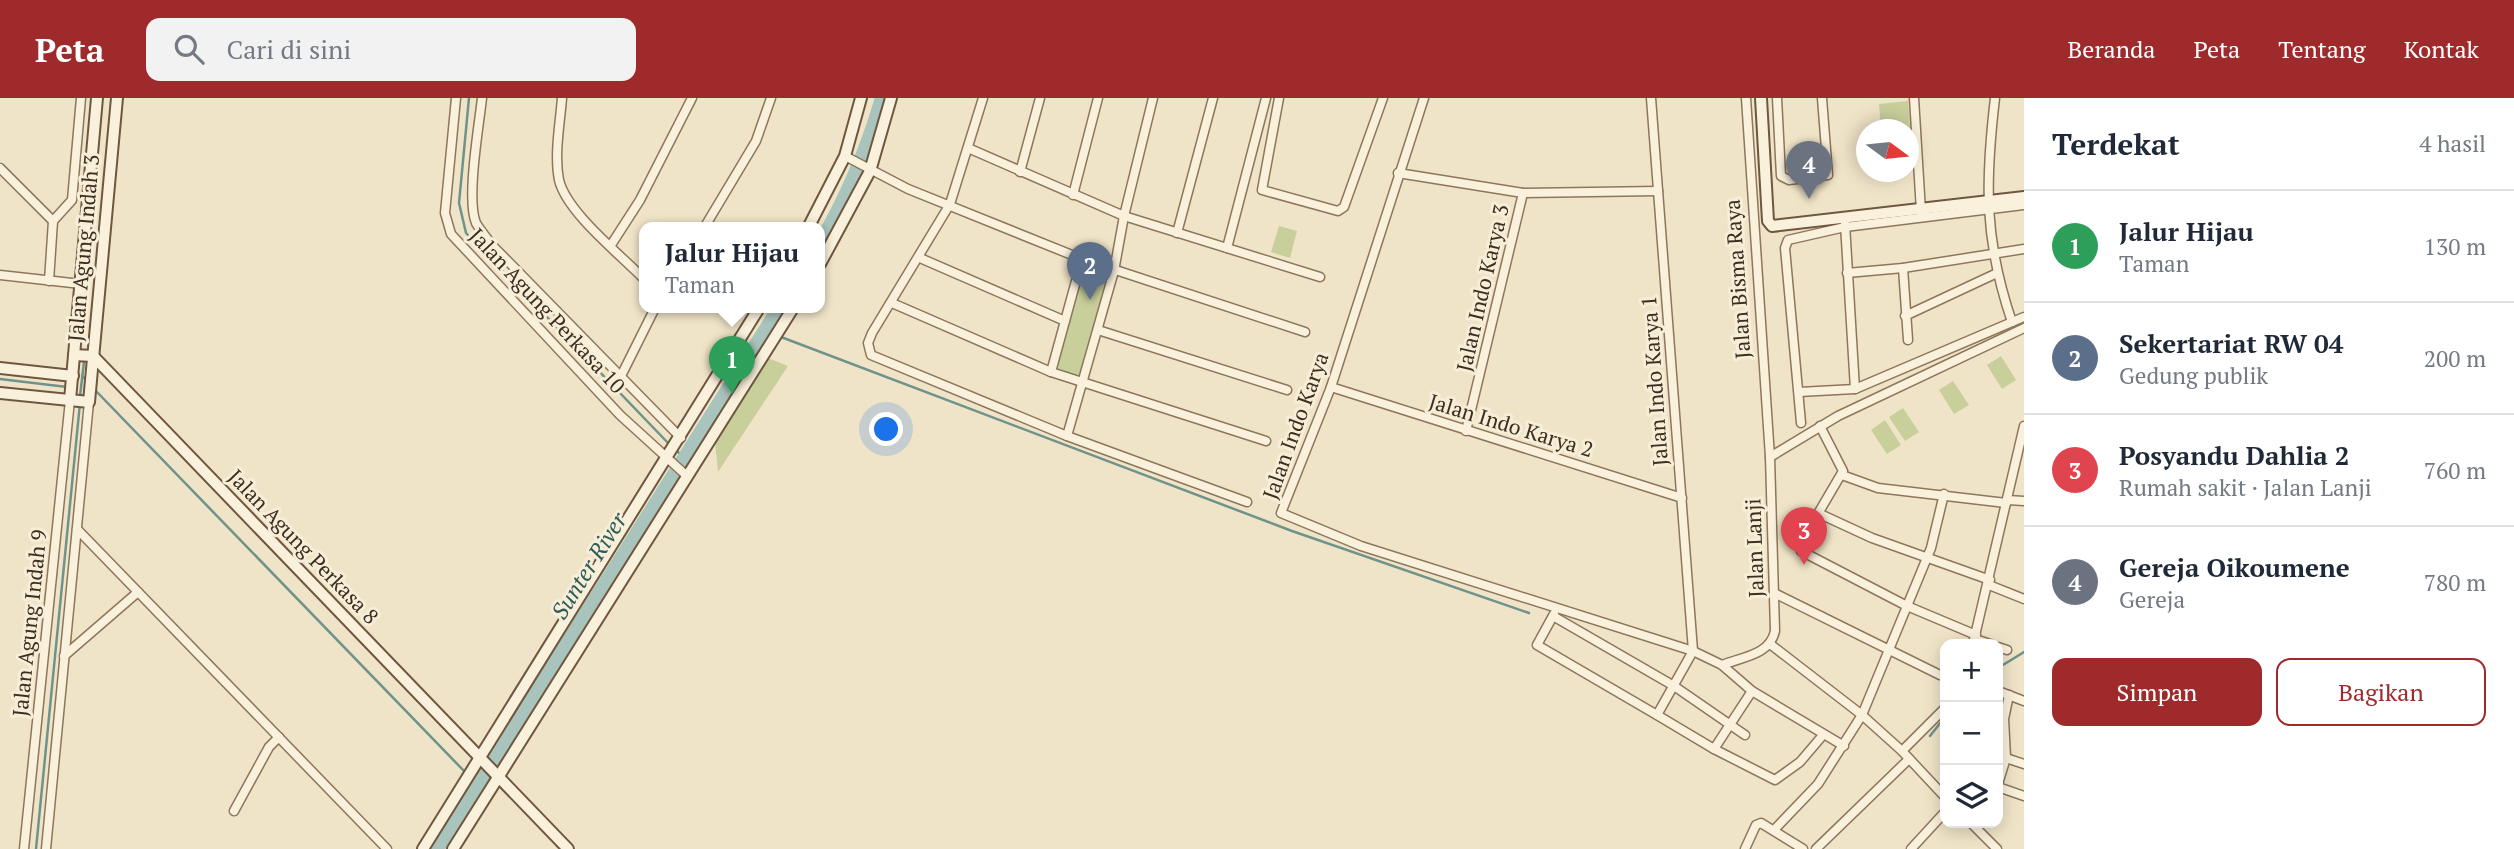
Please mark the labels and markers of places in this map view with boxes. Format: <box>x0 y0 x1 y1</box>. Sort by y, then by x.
pin: 4 <box>1786 141 1832 199</box>
pin: 2 <box>1067 242 1113 300</box>
pin: 1 <box>709 336 755 394</box>
pin: 3 <box>1781 507 1827 565</box>

